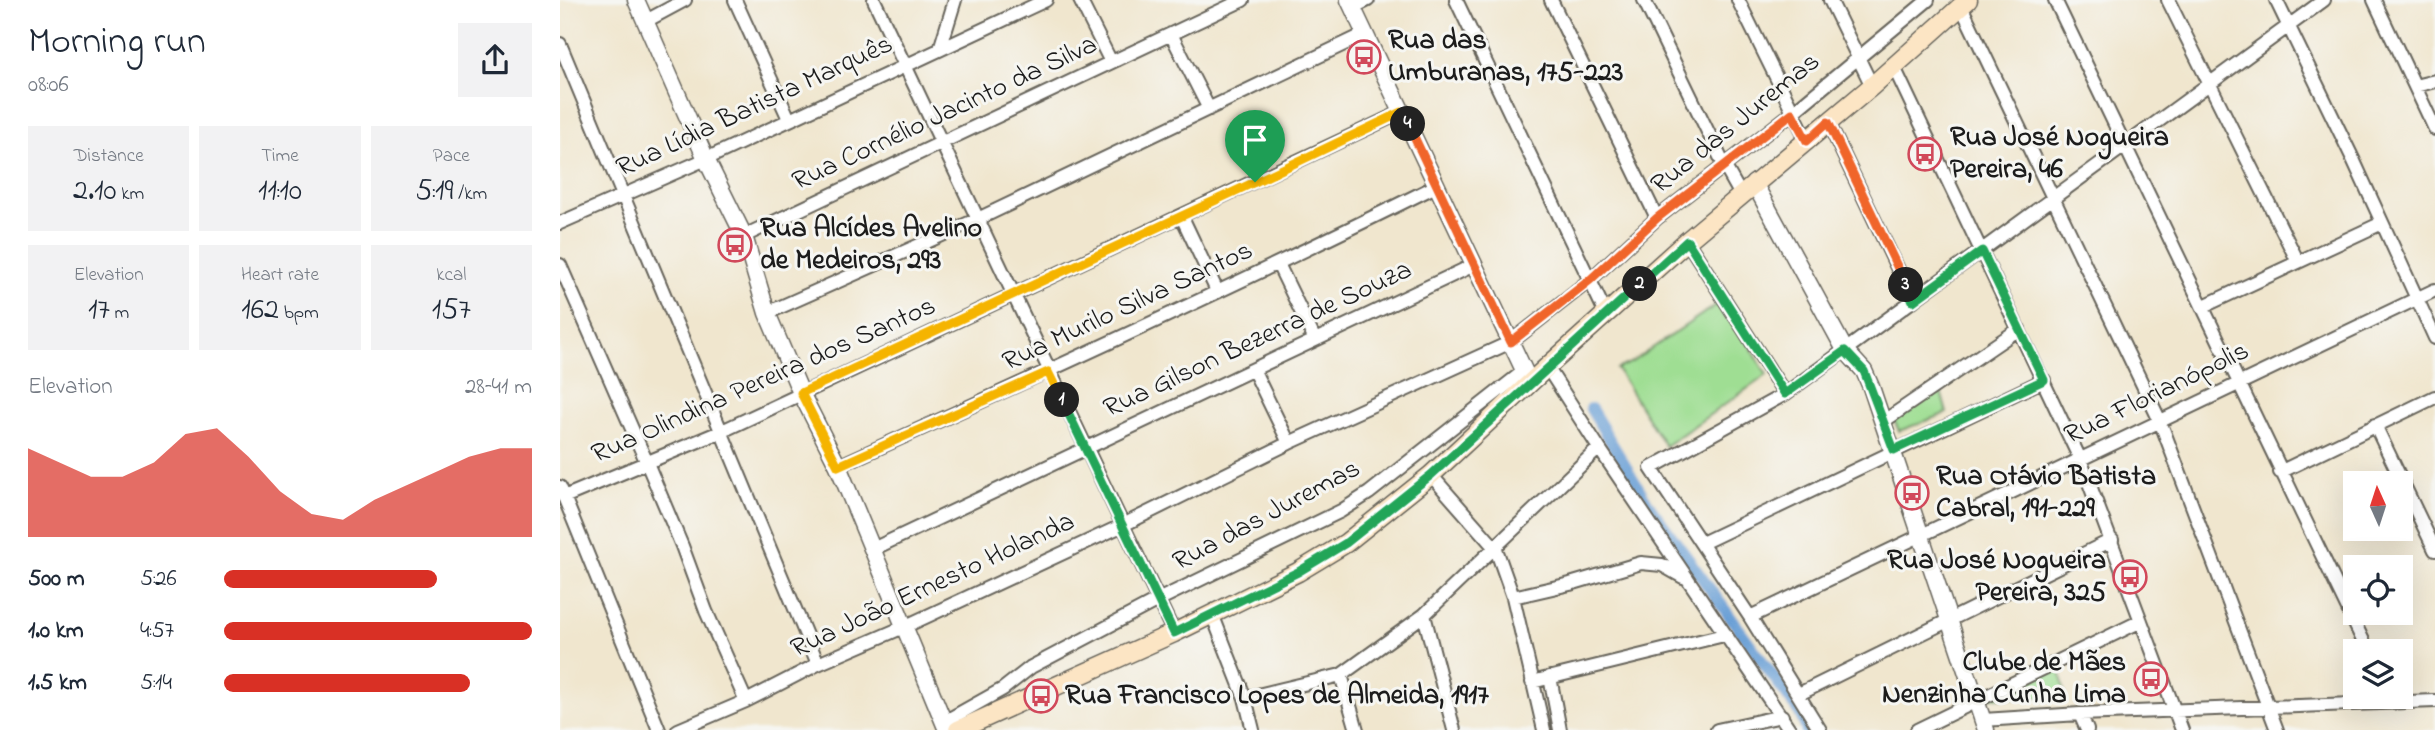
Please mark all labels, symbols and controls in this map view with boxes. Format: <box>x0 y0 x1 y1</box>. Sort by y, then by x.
text: Morning run <box>28 15 206 71</box>
place label: Rua das Umburanas, 175-223 <box>1388 21 1623 94</box>
button: share <box>458 23 532 97</box>
street label: Rua Lídia Batista Marquês <box>610 25 900 189</box>
street label: Rua Cornélio Jacinto da Silva <box>786 25 1104 203</box>
bus stop icon: Rua das Umburanas, 175-223 <box>1345 38 1383 76</box>
street label: Rua das Juremas <box>1642 43 1830 205</box>
text: 08:06 <box>28 69 69 102</box>
pin: 4 <box>1390 106 1426 142</box>
pin <box>1225 110 1285 182</box>
text: 4 <box>1404 110 1411 137</box>
place label: Rua José Nogueira Pereira, 46 <box>1950 118 2169 191</box>
icon: arrive <box>1236 121 1274 159</box>
bus stop icon: Rua José Nogueira Pereira, 46 <box>1906 135 1944 173</box>
text: Distance <box>74 143 144 170</box>
text: Time <box>261 143 299 170</box>
text: Pace <box>433 143 470 170</box>
text: 2.10 <box>73 170 117 214</box>
text: 11:10 <box>258 170 302 214</box>
text: 5:19 <box>415 170 454 214</box>
text: km <box>117 181 144 208</box>
text: /km <box>454 181 487 208</box>
place label: Rua Alcídes Avelino de Medeiros, 293 <box>760 209 982 282</box>
bus stop icon: Rua Alcídes Avelino de Medeiros, 293 <box>716 226 754 264</box>
street label: Rua Murilo Silva Santos <box>996 231 1260 383</box>
street label: Rua Gilson Bezerra de Souza <box>1097 250 1419 430</box>
text: Elevation <box>74 262 144 289</box>
text: Heart rate <box>241 262 319 289</box>
text: kcal <box>436 262 466 289</box>
pin: 2 <box>1622 266 1658 302</box>
pin: 3 <box>1888 268 1924 302</box>
text: 2 <box>1635 270 1644 297</box>
text: 3 <box>1902 271 1909 298</box>
street label: Rua Olindina Pereira dos Santos <box>585 286 943 476</box>
text: 17 <box>88 289 110 333</box>
text: 162 <box>241 289 279 333</box>
text: 157 <box>432 289 471 333</box>
text: m <box>110 300 129 327</box>
text: bpm <box>279 300 319 327</box>
street label: Rua Florianópolis <box>2058 331 2256 457</box>
text: Elevation <box>28 371 113 404</box>
text: 28–41 m <box>465 371 532 404</box>
pin: 1 <box>1044 382 1080 418</box>
text: 1 <box>1058 386 1065 413</box>
street label: Rua das Juremas <box>1166 449 1368 583</box>
place label: Rua Otávio Batista Cabral, 191-229 <box>1936 457 2156 530</box>
north arrow <box>2343 471 2413 541</box>
map controls <box>2343 471 2413 709</box>
bus stop icon: Rua Otávio Batista Cabral, 191-229 <box>1893 474 1931 512</box>
street label: Rua João Ernesto Holanda <box>784 502 1082 670</box>
place label: Rua José Nogueira Pereira, 325 <box>1887 541 2106 614</box>
button: locate <box>2343 555 2413 625</box>
bus stop icon: Rua José Nogueira Pereira, 325 <box>2111 558 2149 596</box>
text: 500 m <box>28 563 85 596</box>
text: 5:26 <box>140 563 177 596</box>
text: 1.0 km <box>28 615 84 648</box>
text: 4:57 <box>140 615 174 648</box>
button: layers <box>2343 639 2413 709</box>
place label: Clube de Mães Nenzinha Cunha Lima <box>1882 643 2126 716</box>
bus stop icon: Clube de Mães Nenzinha Cunha Lima <box>2132 660 2170 698</box>
text: 1.5 km <box>28 667 87 700</box>
text: 5:14 <box>140 667 172 700</box>
place label: Rua Francisco Lopes de Almeida, 1917 <box>1065 676 1489 717</box>
bus stop icon: Rua Francisco Lopes de Almeida, 1917 <box>1022 677 1060 715</box>

